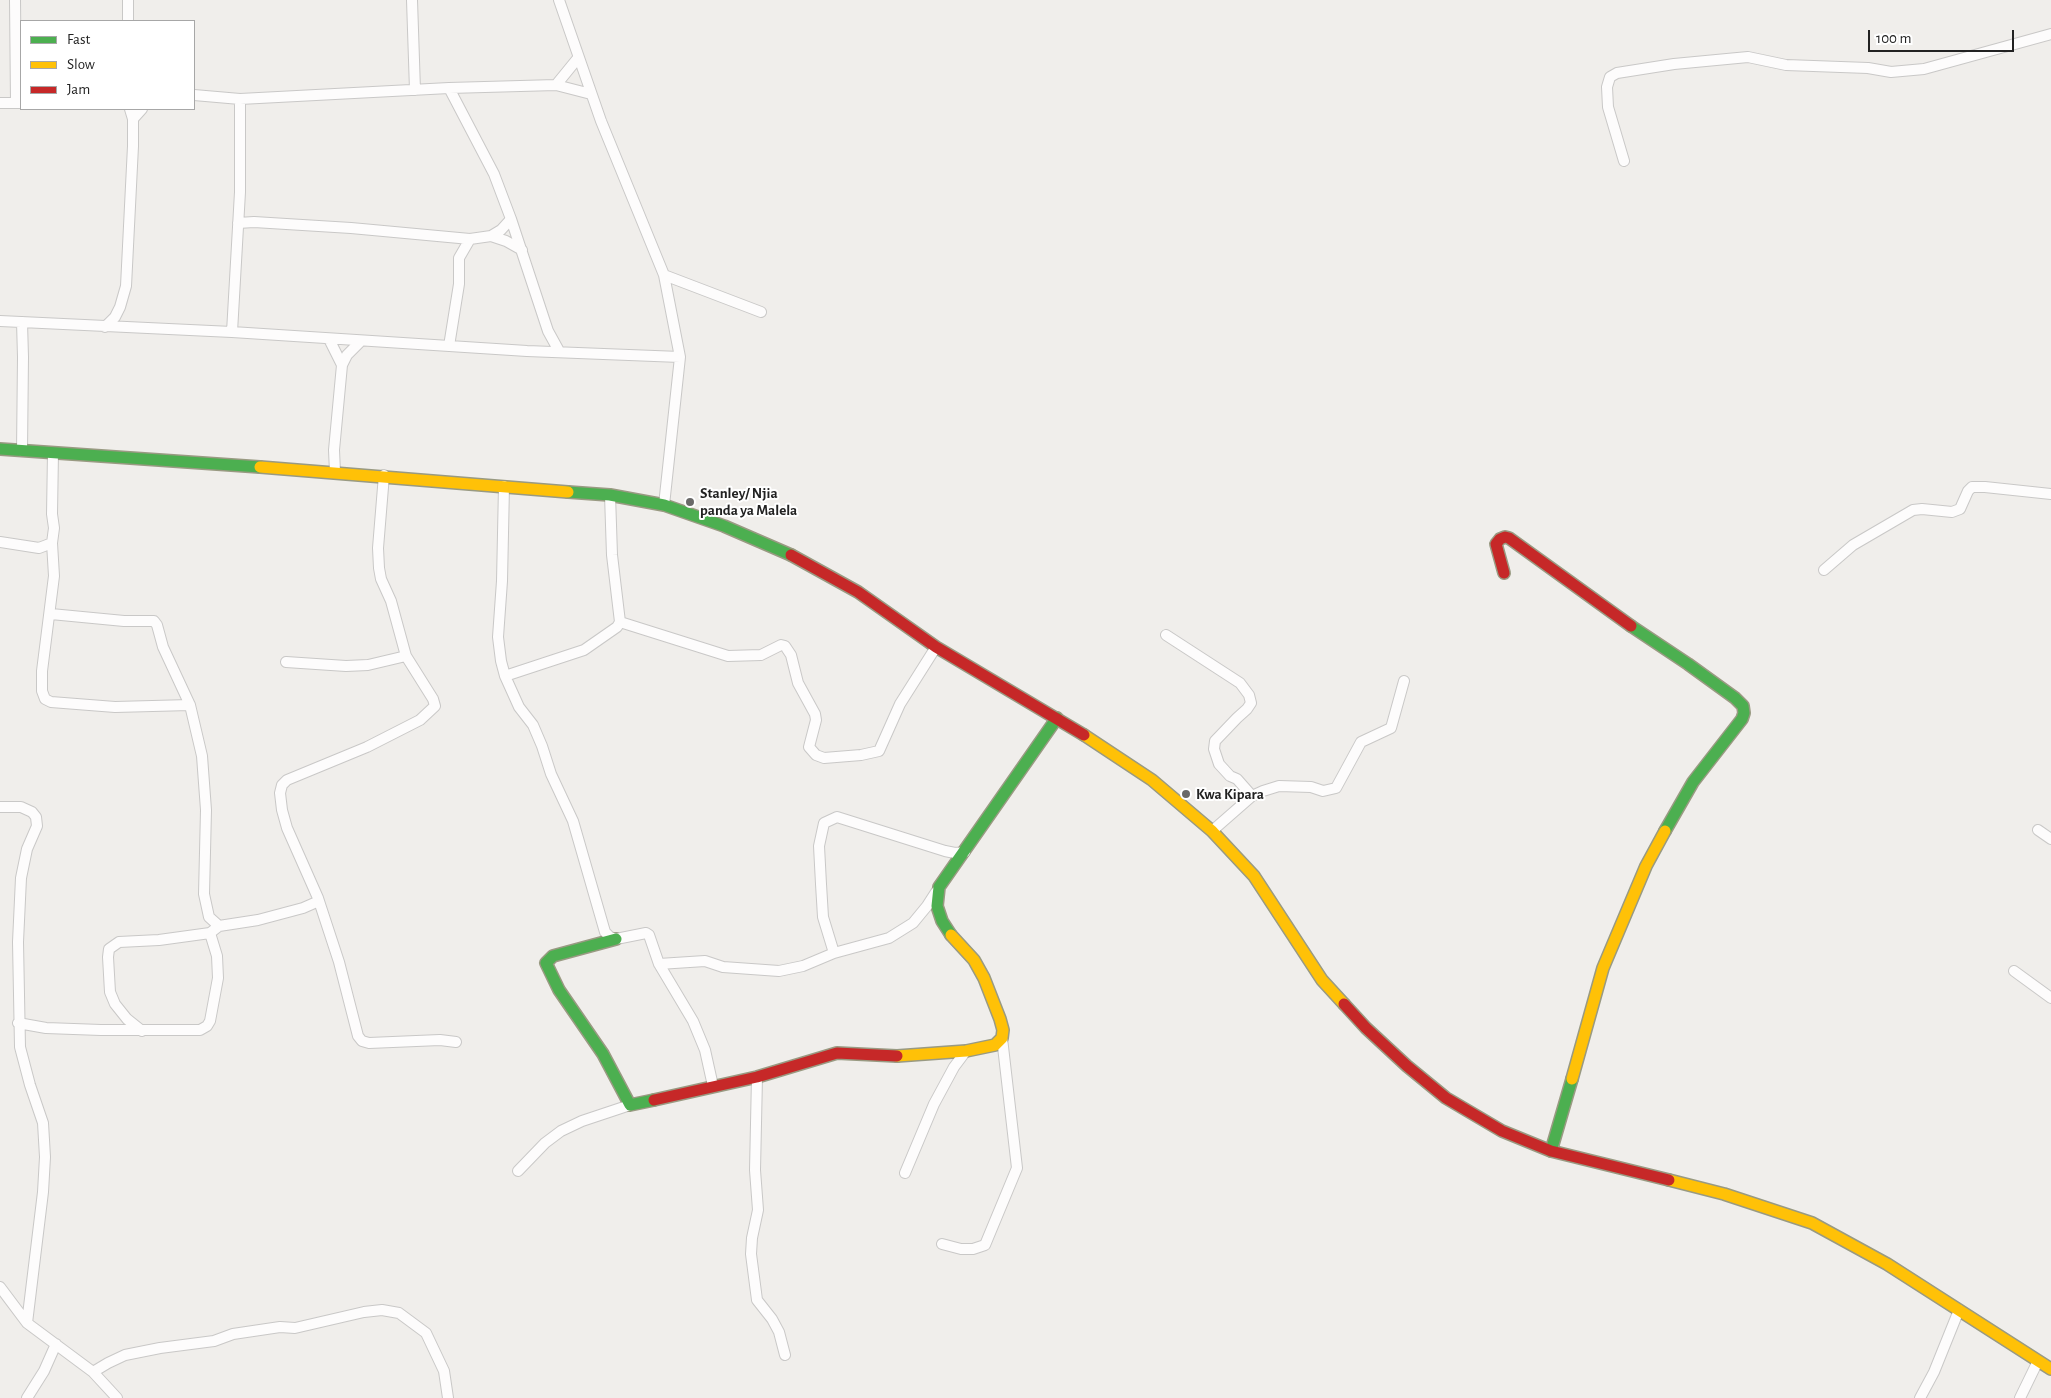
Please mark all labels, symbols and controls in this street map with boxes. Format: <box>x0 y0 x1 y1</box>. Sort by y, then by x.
legend <box>20 20 195 110</box>
scale bar <box>1871 20 2017 52</box>
text: 100 m <box>1876 31 1911 46</box>
text: Fast <box>67 32 90 47</box>
text: Slow <box>67 57 95 72</box>
text: Jam <box>67 82 90 97</box>
place label: Stanley/ Njia panda ya Malela <box>700 484 797 519</box>
marker: Stanley/ Njia panda ya Malela <box>684 496 696 508</box>
place label: Kwa Kipara <box>1196 785 1264 803</box>
marker: Kwa Kipara <box>1180 788 1192 800</box>

